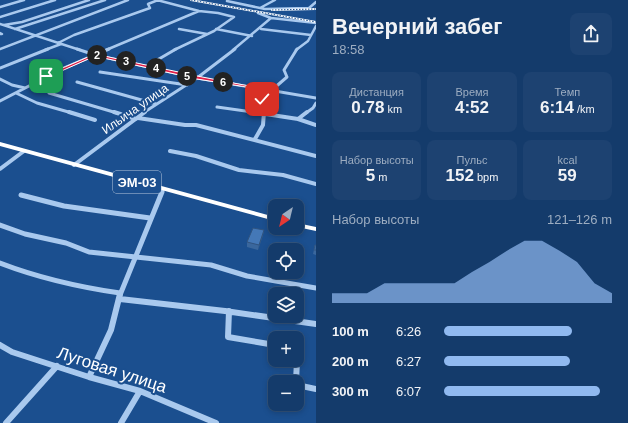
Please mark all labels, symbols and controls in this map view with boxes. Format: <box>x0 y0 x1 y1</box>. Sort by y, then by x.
button: share <box>570 13 612 55</box>
text: Вечерний забег <box>332 14 502 39</box>
text: 18:58 <box>332 42 365 57</box>
pin: 2 <box>87 45 107 65</box>
text: 2 <box>94 49 100 61</box>
pin: 3 <box>116 51 136 71</box>
text: 3 <box>123 55 129 67</box>
pin: 4 <box>146 58 166 78</box>
pin <box>29 59 63 93</box>
text: 4 <box>153 62 159 74</box>
icon: arrive <box>35 65 57 87</box>
pin: 5 <box>177 66 197 86</box>
text: 5 <box>184 70 190 82</box>
pin: 6 <box>213 72 233 92</box>
text: 6 <box>220 76 226 88</box>
street label: Ильича улица <box>99 81 171 137</box>
pin <box>245 82 279 116</box>
text: Дистанция <box>349 86 404 98</box>
text: Время <box>455 86 489 98</box>
text: Темп <box>554 86 580 98</box>
icon: check <box>251 88 273 110</box>
text: 0.78 <box>351 98 384 117</box>
text: 4:52 <box>455 98 489 117</box>
text: 6:14 <box>540 98 574 117</box>
text: km <box>384 103 402 115</box>
text: /km <box>574 103 595 115</box>
text: Набор высоты <box>340 154 414 166</box>
text: Пульс <box>457 154 487 166</box>
text: kcal <box>558 154 577 166</box>
text: 5 <box>366 166 375 185</box>
text: 152 <box>446 166 474 185</box>
text: 59 <box>558 166 577 185</box>
road number: ЭМ-03 <box>113 171 161 193</box>
text: m <box>375 171 388 183</box>
text: bpm <box>474 171 498 183</box>
north arrow <box>268 199 304 235</box>
map controls <box>268 199 304 411</box>
text: Набор высоты <box>332 212 419 227</box>
text: 121–126 m <box>547 212 612 227</box>
button: locate <box>268 243 304 279</box>
button: layers <box>268 287 304 323</box>
text: 100 m <box>332 324 369 339</box>
text: 6:26 <box>396 324 421 339</box>
button: + <box>268 331 304 367</box>
street label: Луговая улица <box>55 343 170 397</box>
text: 200 m <box>332 354 369 369</box>
text: 6:27 <box>396 354 421 369</box>
button: − <box>268 375 304 411</box>
text: 300 m <box>332 384 369 399</box>
text: 6:07 <box>396 384 421 399</box>

